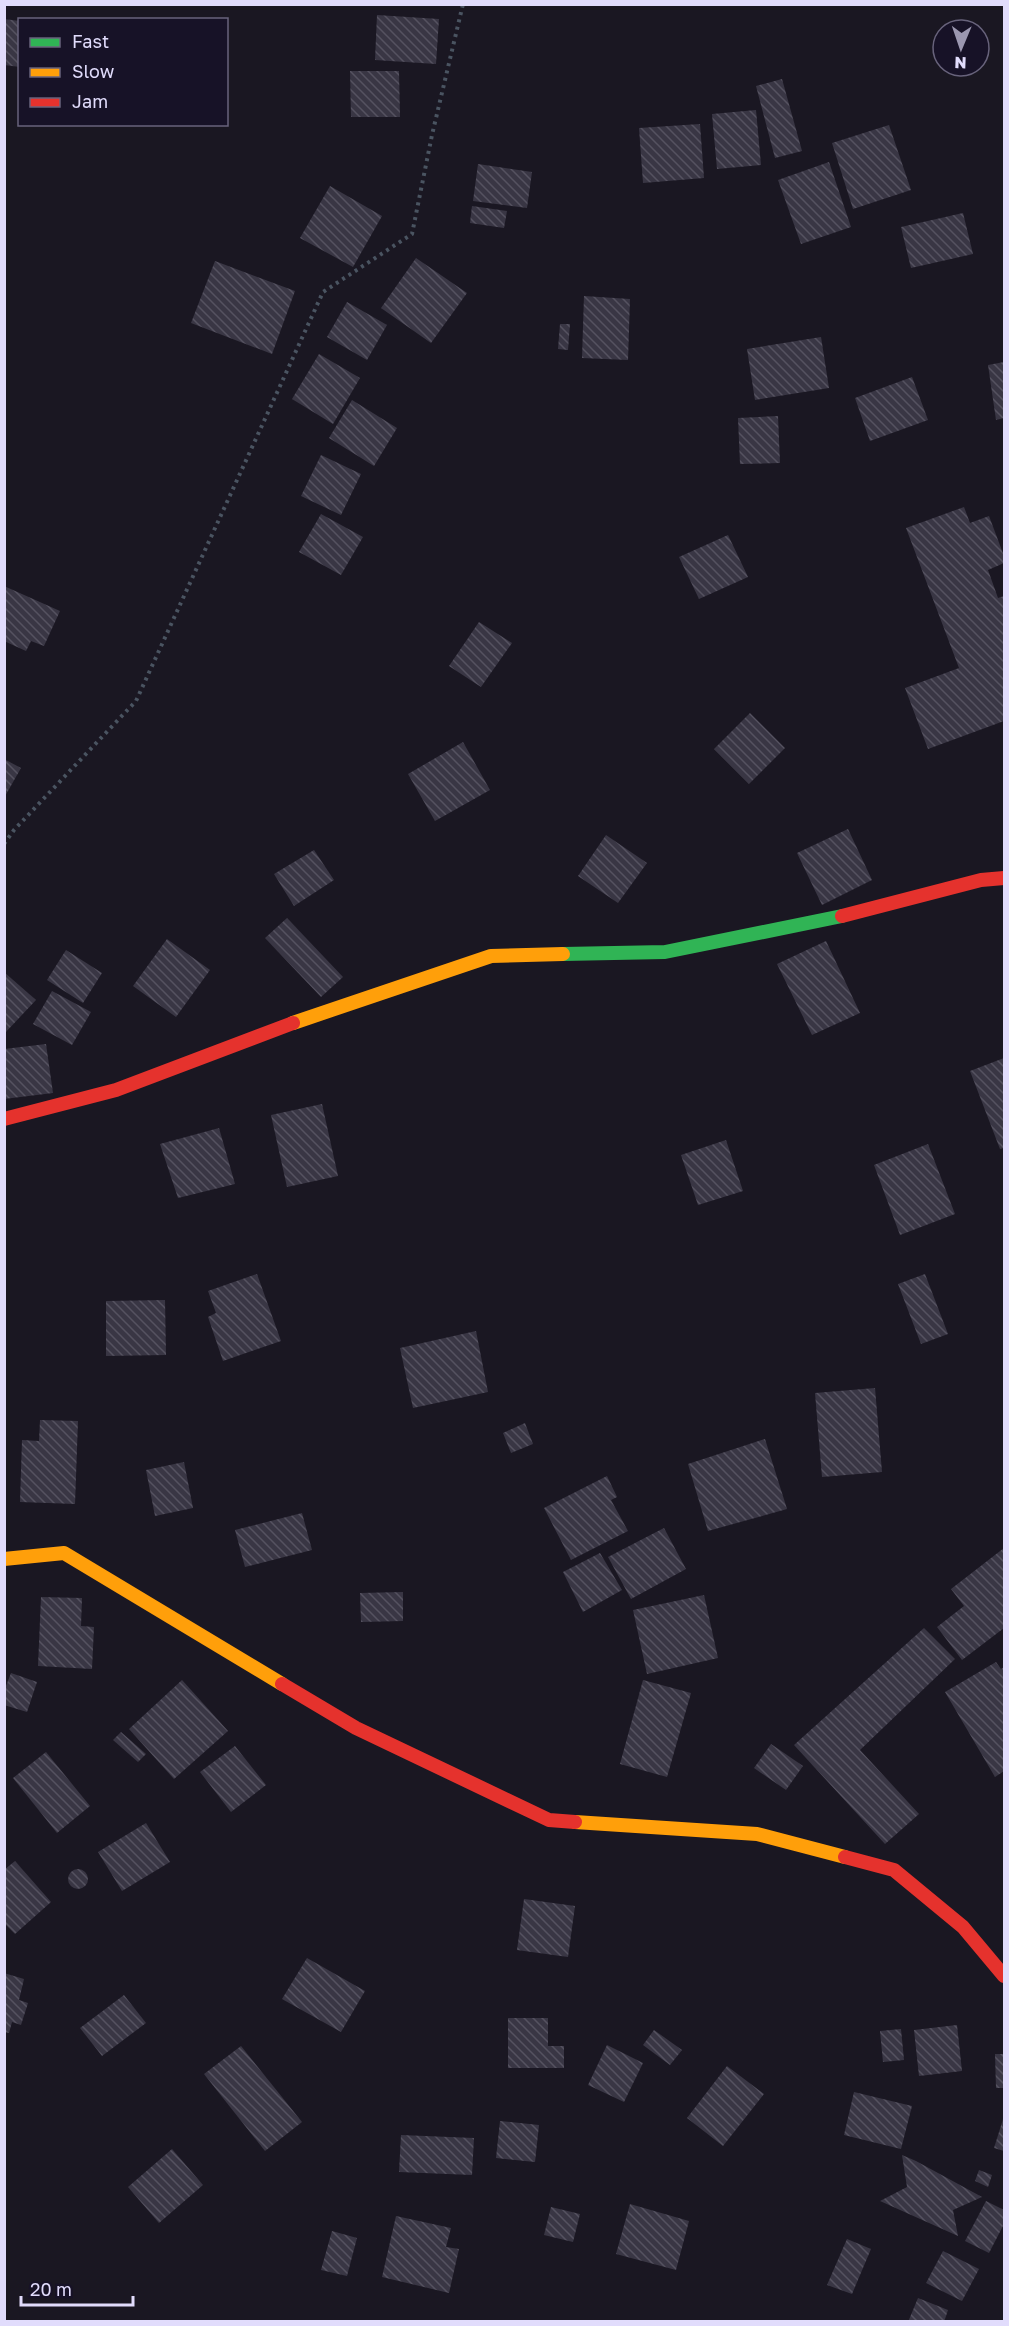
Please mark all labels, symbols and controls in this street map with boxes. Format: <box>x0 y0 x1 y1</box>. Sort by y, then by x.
legend <box>18 18 228 126</box>
north arrow <box>931 18 991 78</box>
text: Fast <box>72 30 109 52</box>
text: N <box>954 53 967 73</box>
text: Slow <box>72 60 115 82</box>
text: Jam <box>72 90 108 112</box>
scale bar <box>21 2269 134 2307</box>
text: 20 m <box>30 2278 72 2300</box>

